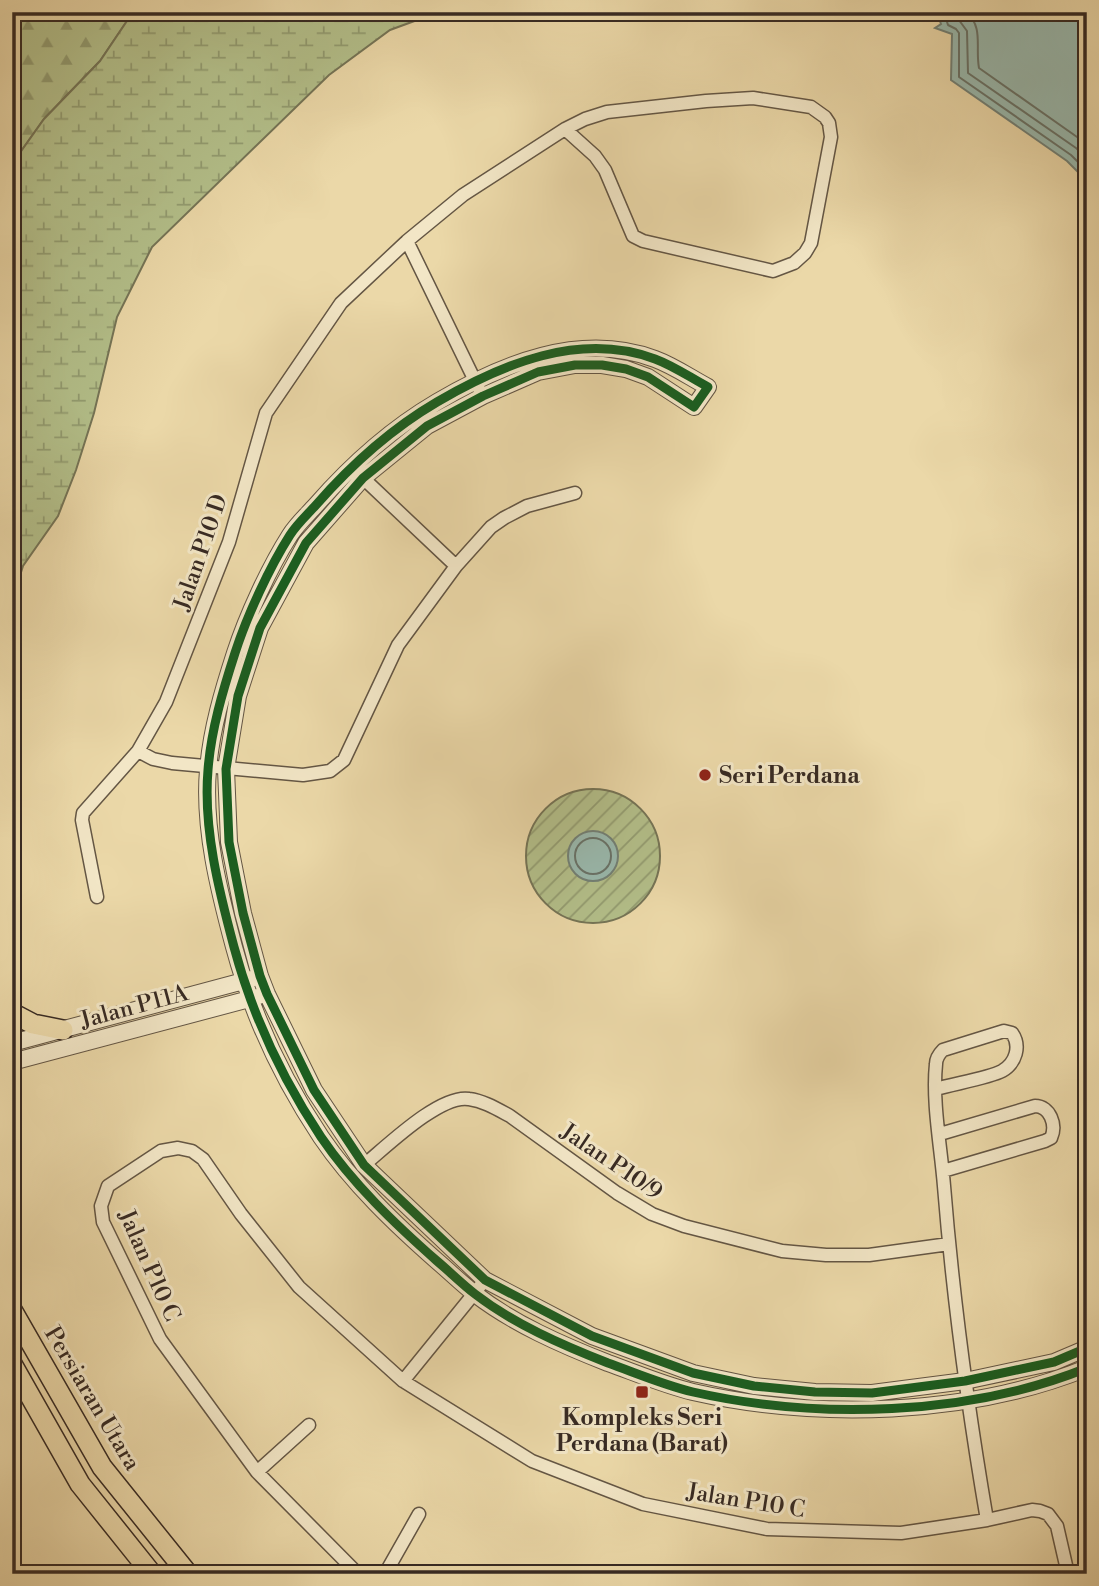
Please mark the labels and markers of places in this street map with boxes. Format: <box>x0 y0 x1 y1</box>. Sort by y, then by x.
place label: Seri Perdana <box>719 762 860 790</box>
marker: Seri Perdana <box>697 767 713 783</box>
marker: Kompleks Seri Perdana (Barat) <box>634 1384 650 1400</box>
place label: Kompleks Seri Perdana (Barat) <box>556 1404 728 1458</box>

